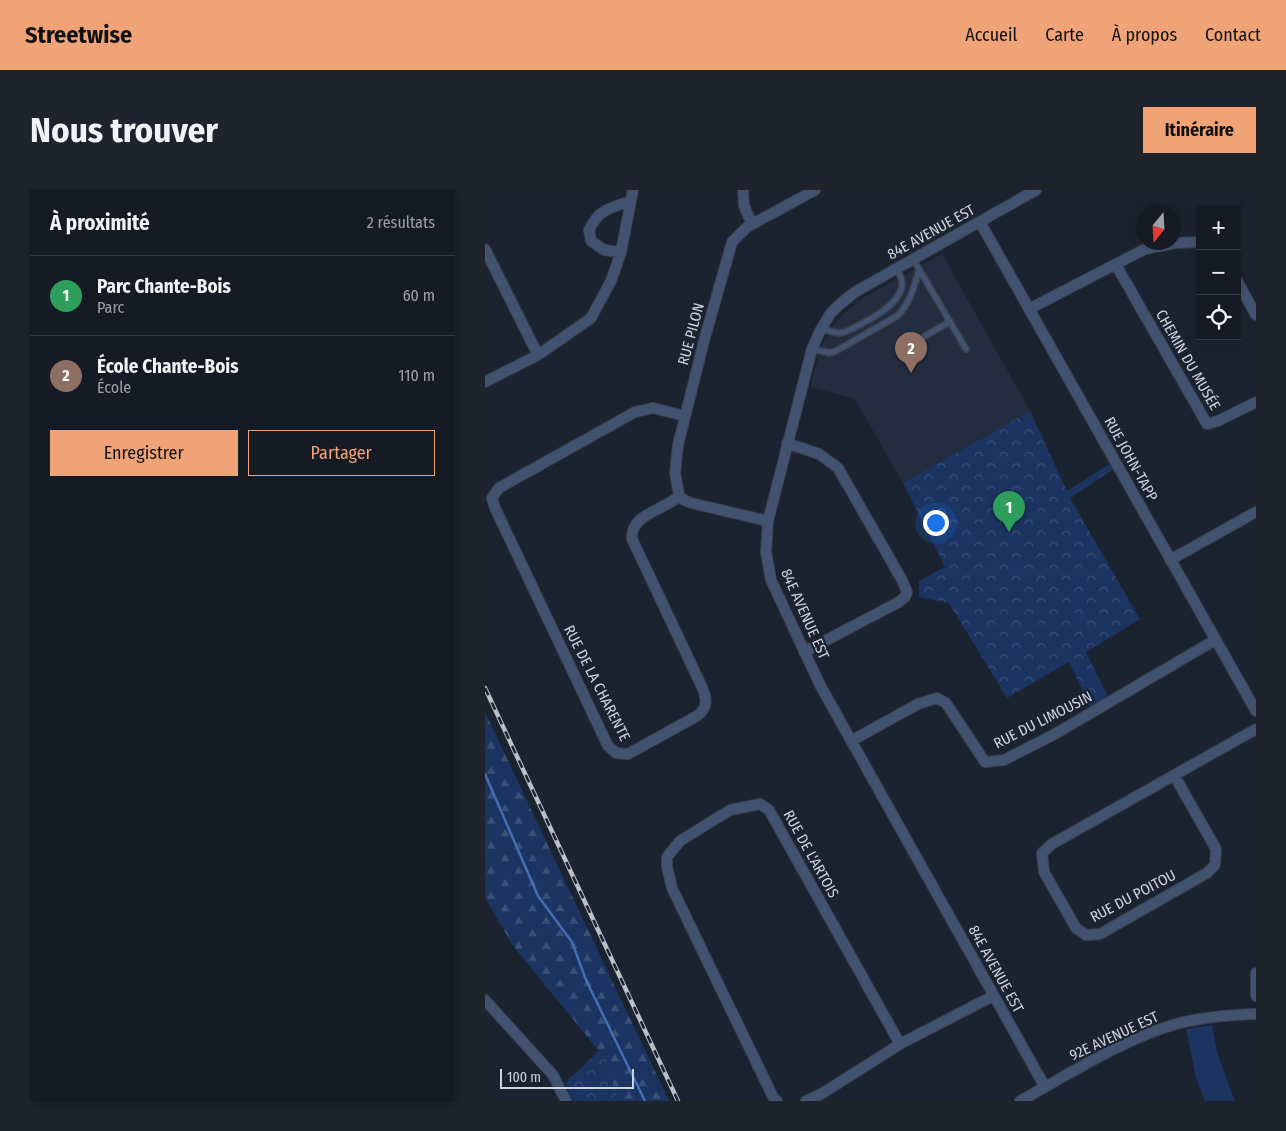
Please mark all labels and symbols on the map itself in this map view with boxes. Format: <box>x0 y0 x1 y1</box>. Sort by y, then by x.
street label: 84E AVENUE EST <box>884 201 978 263</box>
north arrow <box>1136 205 1181 250</box>
street label: RUE PILON <box>674 301 708 367</box>
street label: CHEMIN DU MUSÉE <box>1152 307 1224 413</box>
pin: 2 <box>895 332 927 373</box>
street label: RUE JOHN-TAPP <box>1100 414 1162 504</box>
pin: 1 <box>993 491 1025 532</box>
your location <box>923 510 949 536</box>
street label: 84E AVENUE EST <box>777 566 833 662</box>
street label: RUE DE LA CHARENTE <box>560 622 634 744</box>
street label: RUE DU LIMOUSIN <box>991 687 1095 753</box>
street label: RUE DE L'ARTOIS <box>780 807 842 901</box>
street label: RUE DU POITOU <box>1087 866 1179 926</box>
street label: 84E AVENUE EST <box>965 922 1027 1016</box>
street label: 92E AVENUE EST <box>1067 1008 1161 1064</box>
scale bar <box>500 1066 634 1089</box>

